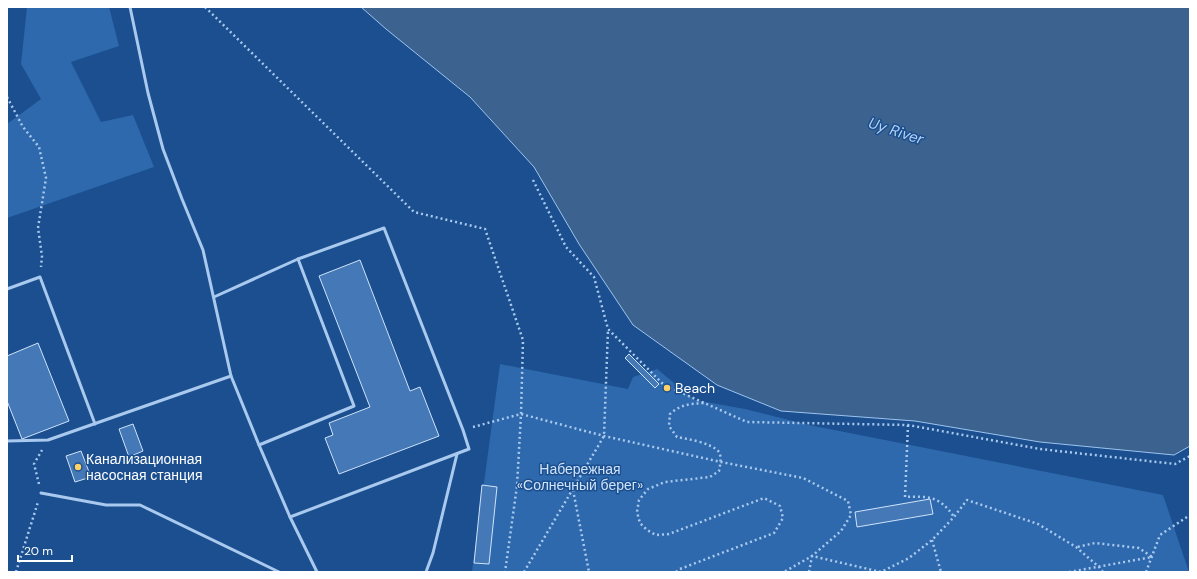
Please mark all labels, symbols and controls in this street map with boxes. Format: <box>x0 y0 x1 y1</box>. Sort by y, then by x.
water label: Uy River <box>866 113 927 149</box>
place label: Beach <box>675 379 715 397</box>
marker: Beach <box>662 383 672 393</box>
place label: Канализационная насосная станция <box>86 450 202 484</box>
park label: Набережная «Солнечный берег» <box>517 460 643 494</box>
marker: Канализационная насосная станция <box>73 462 83 472</box>
scale bar <box>18 537 72 563</box>
text: 20 m <box>24 543 53 559</box>

